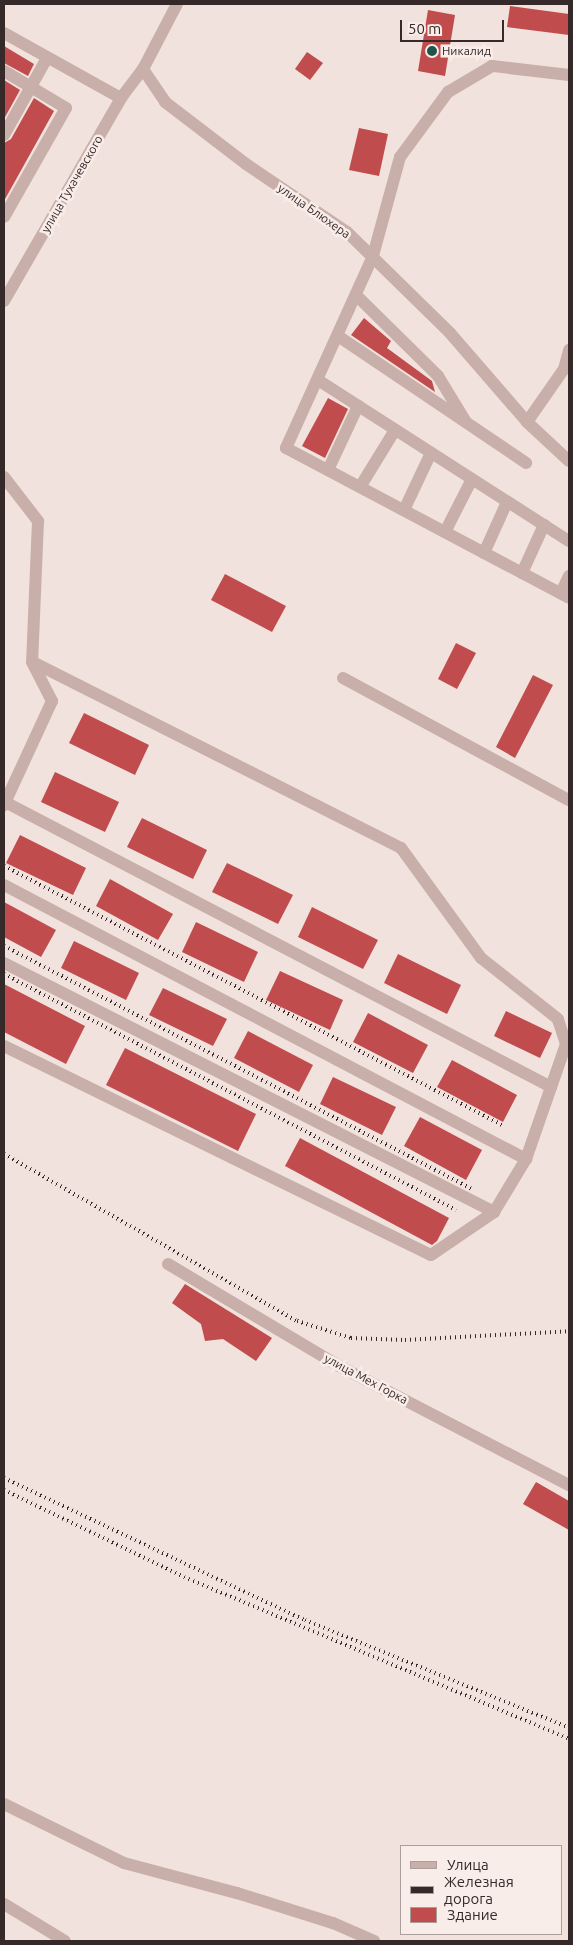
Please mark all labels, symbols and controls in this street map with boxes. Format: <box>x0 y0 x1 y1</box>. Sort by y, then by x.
scale bar <box>403 10 507 42</box>
text: 50 m <box>408 20 441 37</box>
place label: Никалид <box>442 44 491 58</box>
marker: Никалид <box>426 45 438 57</box>
street label: улица Тухачевского <box>38 133 106 235</box>
street label: улица Блюхера <box>275 181 353 241</box>
street label: улица Мех Горка <box>322 1351 410 1407</box>
legend <box>400 1845 563 1935</box>
text: Улица <box>447 1856 489 1873</box>
text: Железная дорога <box>444 1873 514 1907</box>
text: Здание <box>447 1906 498 1923</box>

